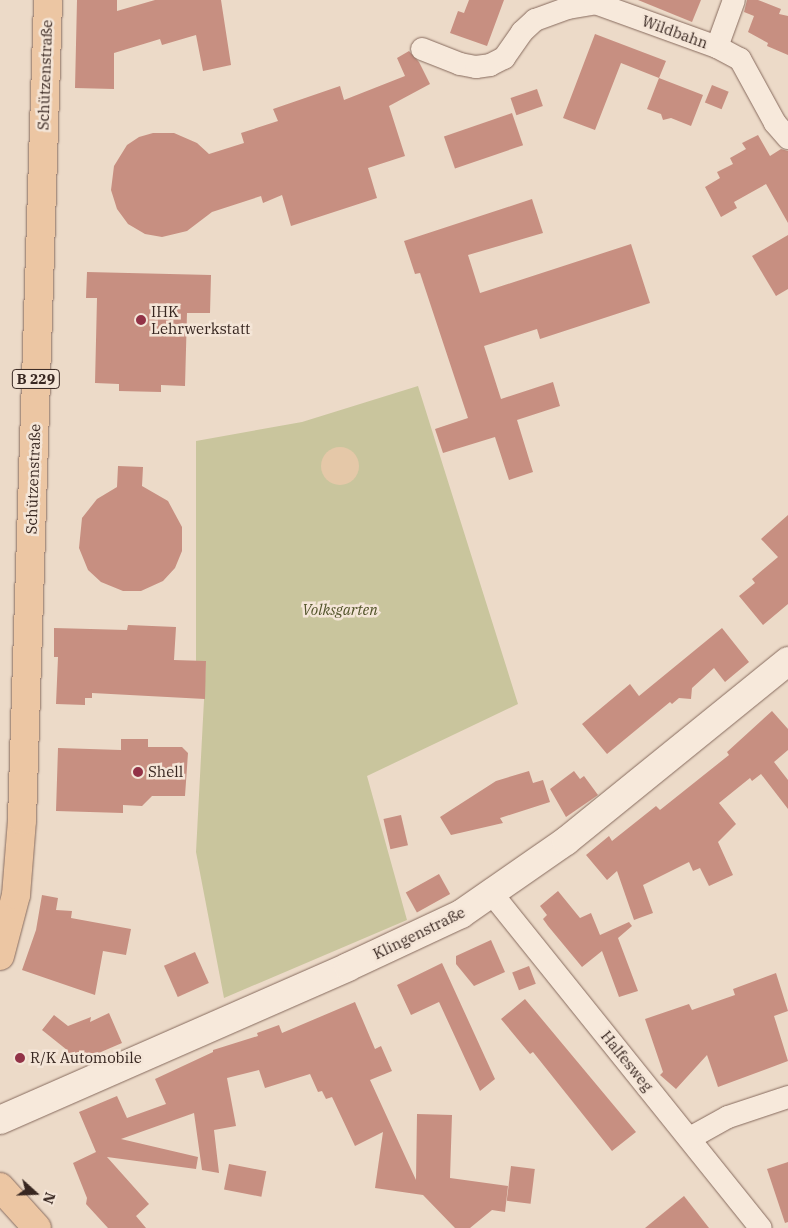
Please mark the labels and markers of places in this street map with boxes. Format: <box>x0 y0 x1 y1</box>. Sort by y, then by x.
place label: IHK Lehrwerkstatt <box>151 302 250 337</box>
marker: IHK Lehrwerkstatt <box>135 314 147 326</box>
place label: Shell <box>148 763 183 781</box>
marker: Shell <box>132 766 144 778</box>
place label: R/K Automobile <box>30 1049 142 1067</box>
marker: R/K Automobile <box>14 1052 26 1064</box>

